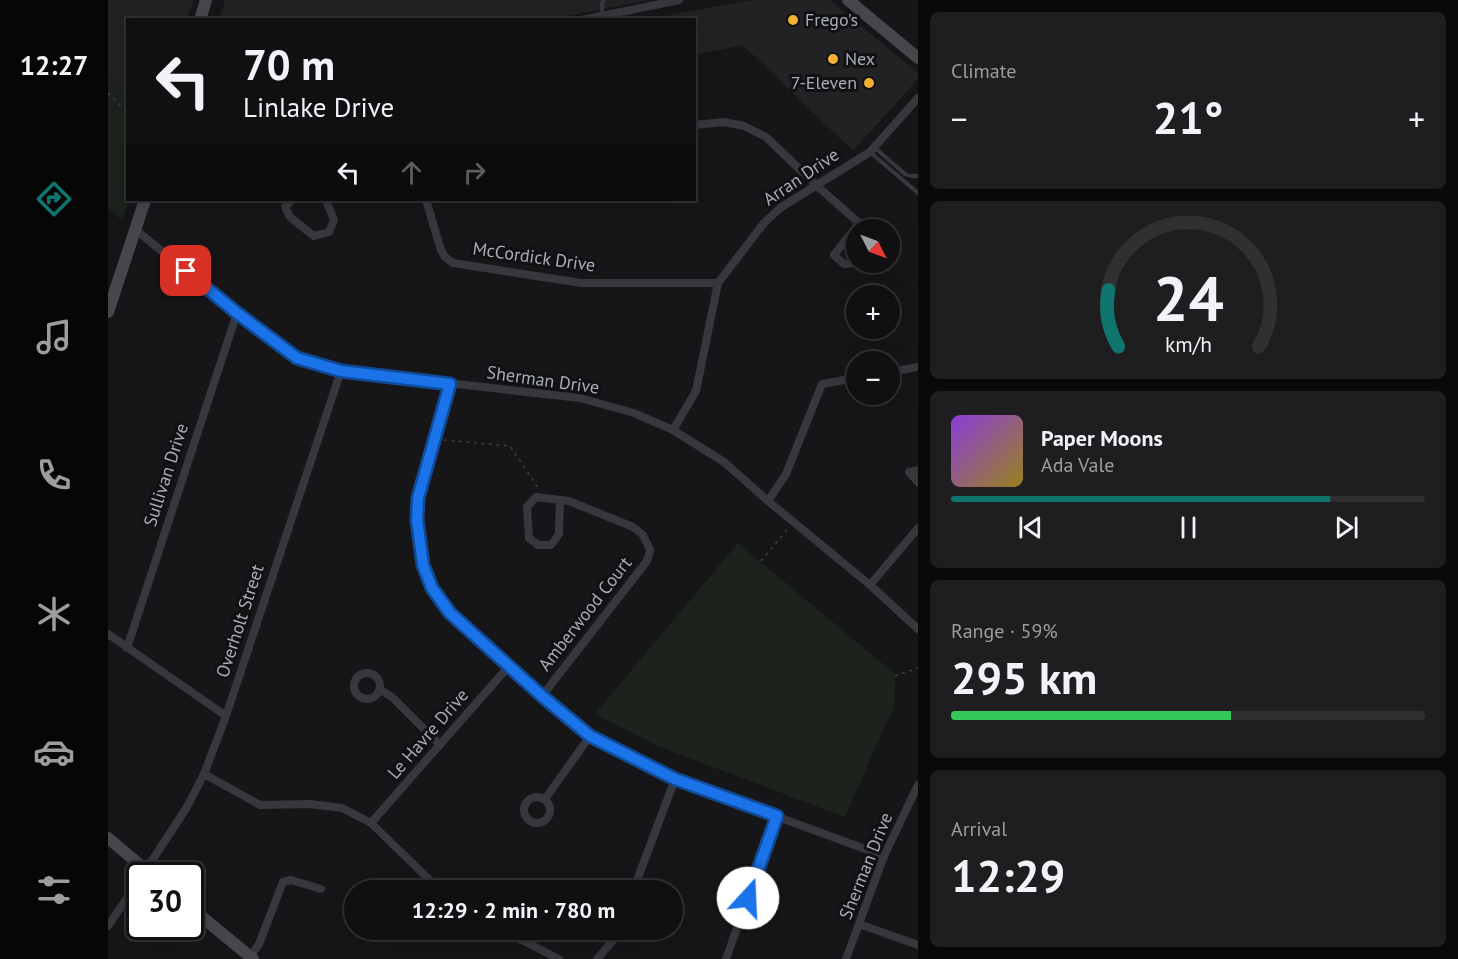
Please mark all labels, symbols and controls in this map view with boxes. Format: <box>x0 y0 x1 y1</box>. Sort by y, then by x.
place label: Frego's <box>805 8 858 31</box>
marker: Frego's <box>786 13 800 27</box>
text: 70 m <box>243 37 335 92</box>
icon: left <box>144 42 222 120</box>
place label: Nex <box>845 47 875 70</box>
text: 12:27 <box>20 48 88 82</box>
marker: Nex <box>826 52 840 66</box>
text: Climate <box>951 58 1017 84</box>
place label: 7-Eleven <box>791 71 857 94</box>
marker: 7-Eleven <box>862 76 876 90</box>
text: 21° <box>1153 88 1223 146</box>
text: Linlake Drive <box>243 90 394 124</box>
text: − <box>951 97 968 140</box>
text: + <box>1408 97 1425 140</box>
street label: Arran Drive <box>758 143 843 210</box>
icon: left <box>332 156 365 189</box>
icon: ahead <box>395 156 428 189</box>
icon: right <box>458 156 491 189</box>
icon: directions <box>33 178 75 220</box>
north arrow <box>846 219 900 273</box>
map controls <box>846 219 900 405</box>
street label: McCordick Drive <box>471 237 597 276</box>
pin <box>160 245 211 296</box>
icon: arrive <box>169 254 202 287</box>
text: 24 <box>1153 257 1223 338</box>
button: + <box>846 285 900 339</box>
icon: music <box>33 316 75 358</box>
text: km/h <box>1164 331 1211 359</box>
button: − <box>846 351 900 405</box>
street label: Sherman Drive <box>485 360 601 399</box>
street label: Sullivan Drive <box>138 420 193 529</box>
text: Paper Moons <box>1041 424 1163 452</box>
text: Ada Vale <box>1041 452 1114 478</box>
icon: phone <box>33 454 75 496</box>
icon: previous <box>1014 511 1047 544</box>
icon: pause <box>1172 511 1205 544</box>
icon: next <box>1330 511 1363 544</box>
street label: Amberwood Court <box>533 552 636 675</box>
street label: Overholt Street <box>210 561 269 680</box>
icon: climate <box>33 593 75 635</box>
text: Range · 59% <box>951 618 1058 644</box>
text: 295 km <box>951 648 1097 706</box>
street label: Le Havre Drive <box>382 684 473 784</box>
icon: car <box>33 731 75 773</box>
street label: Sherman Drive <box>834 809 897 923</box>
text: Arrival <box>951 816 1007 842</box>
text: 12:29 <box>951 846 1065 904</box>
speed limit sign: 30 <box>126 862 204 940</box>
position arrow <box>716 866 780 930</box>
icon: filters <box>33 869 75 911</box>
text: 12:29 · 2 min · 780 m <box>412 896 615 924</box>

